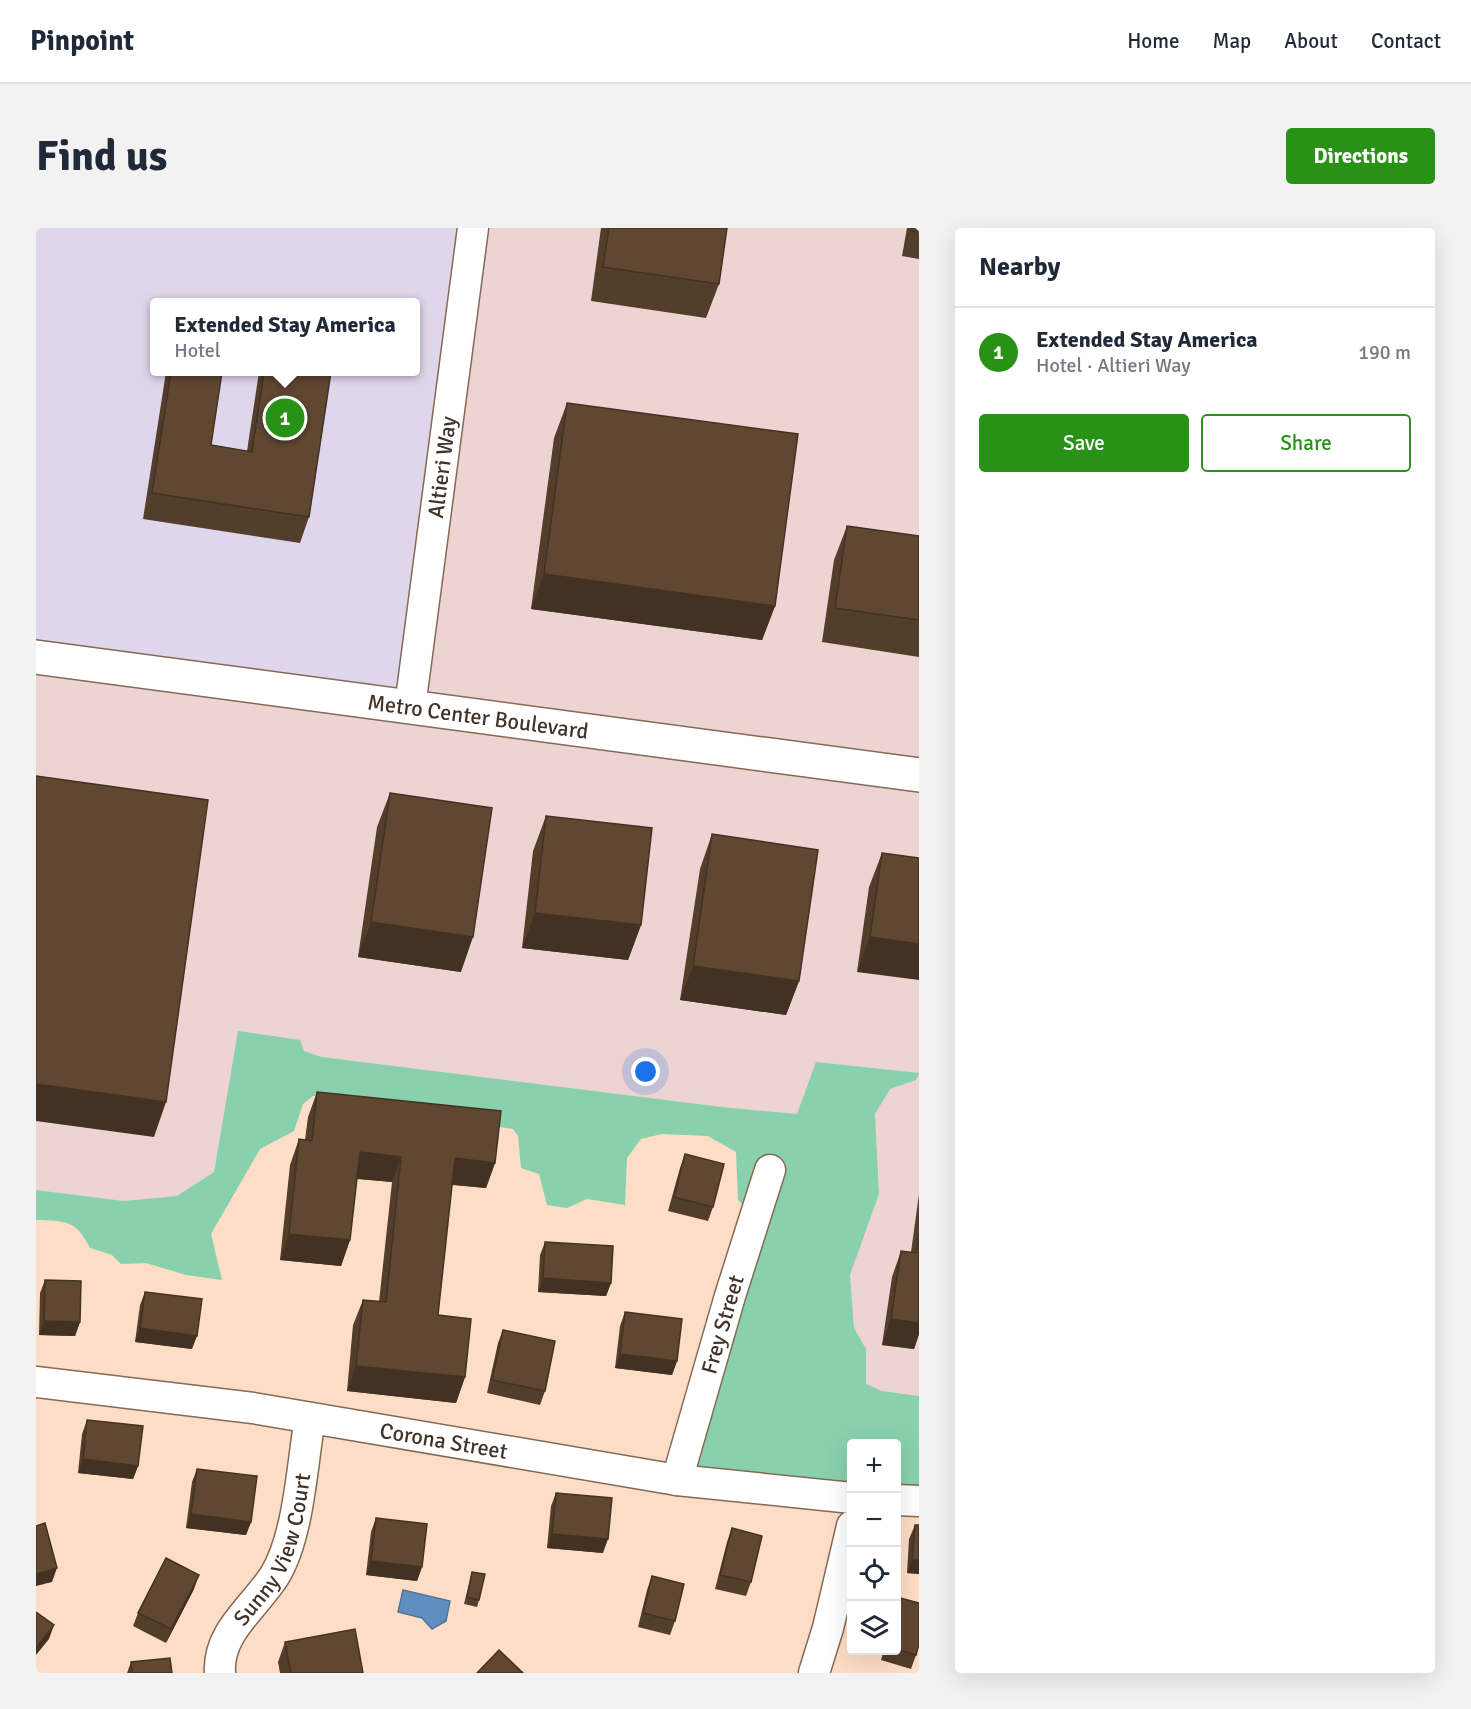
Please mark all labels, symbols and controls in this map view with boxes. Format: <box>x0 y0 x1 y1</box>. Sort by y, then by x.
text: Pinpoint <box>30 24 134 58</box>
text: Home <box>1127 28 1180 54</box>
text: Map <box>1213 28 1251 54</box>
text: About <box>1284 28 1338 54</box>
text: Contact <box>1371 28 1441 54</box>
button: Directions <box>1286 128 1435 184</box>
text: Find us <box>36 131 167 182</box>
text: Nearby <box>979 251 1060 283</box>
popup <box>150 298 420 376</box>
text: Extended Stay America <box>174 311 396 338</box>
text: Extended Stay America <box>1036 326 1258 353</box>
text: Hotel <box>174 338 221 363</box>
text: 1 <box>993 340 1004 365</box>
text: 190 m <box>1358 340 1411 365</box>
text: Hotel · Altieri Way <box>1036 353 1191 378</box>
pin: 1 <box>266 396 304 441</box>
street label: Altieri Way <box>422 414 462 520</box>
button: Save <box>979 414 1189 472</box>
button: Share <box>1201 414 1411 472</box>
street label: Metro Center Boulevard <box>366 688 590 745</box>
your location <box>631 1057 660 1086</box>
street label: Frey Street <box>695 1271 750 1377</box>
street label: Corona Street <box>378 1417 510 1465</box>
map controls <box>847 1439 901 1655</box>
button: + <box>847 1439 901 1493</box>
street label: Sunny View Court <box>227 1471 316 1631</box>
button: − <box>847 1493 901 1547</box>
button: locate <box>847 1547 901 1601</box>
button: layers <box>847 1601 901 1655</box>

